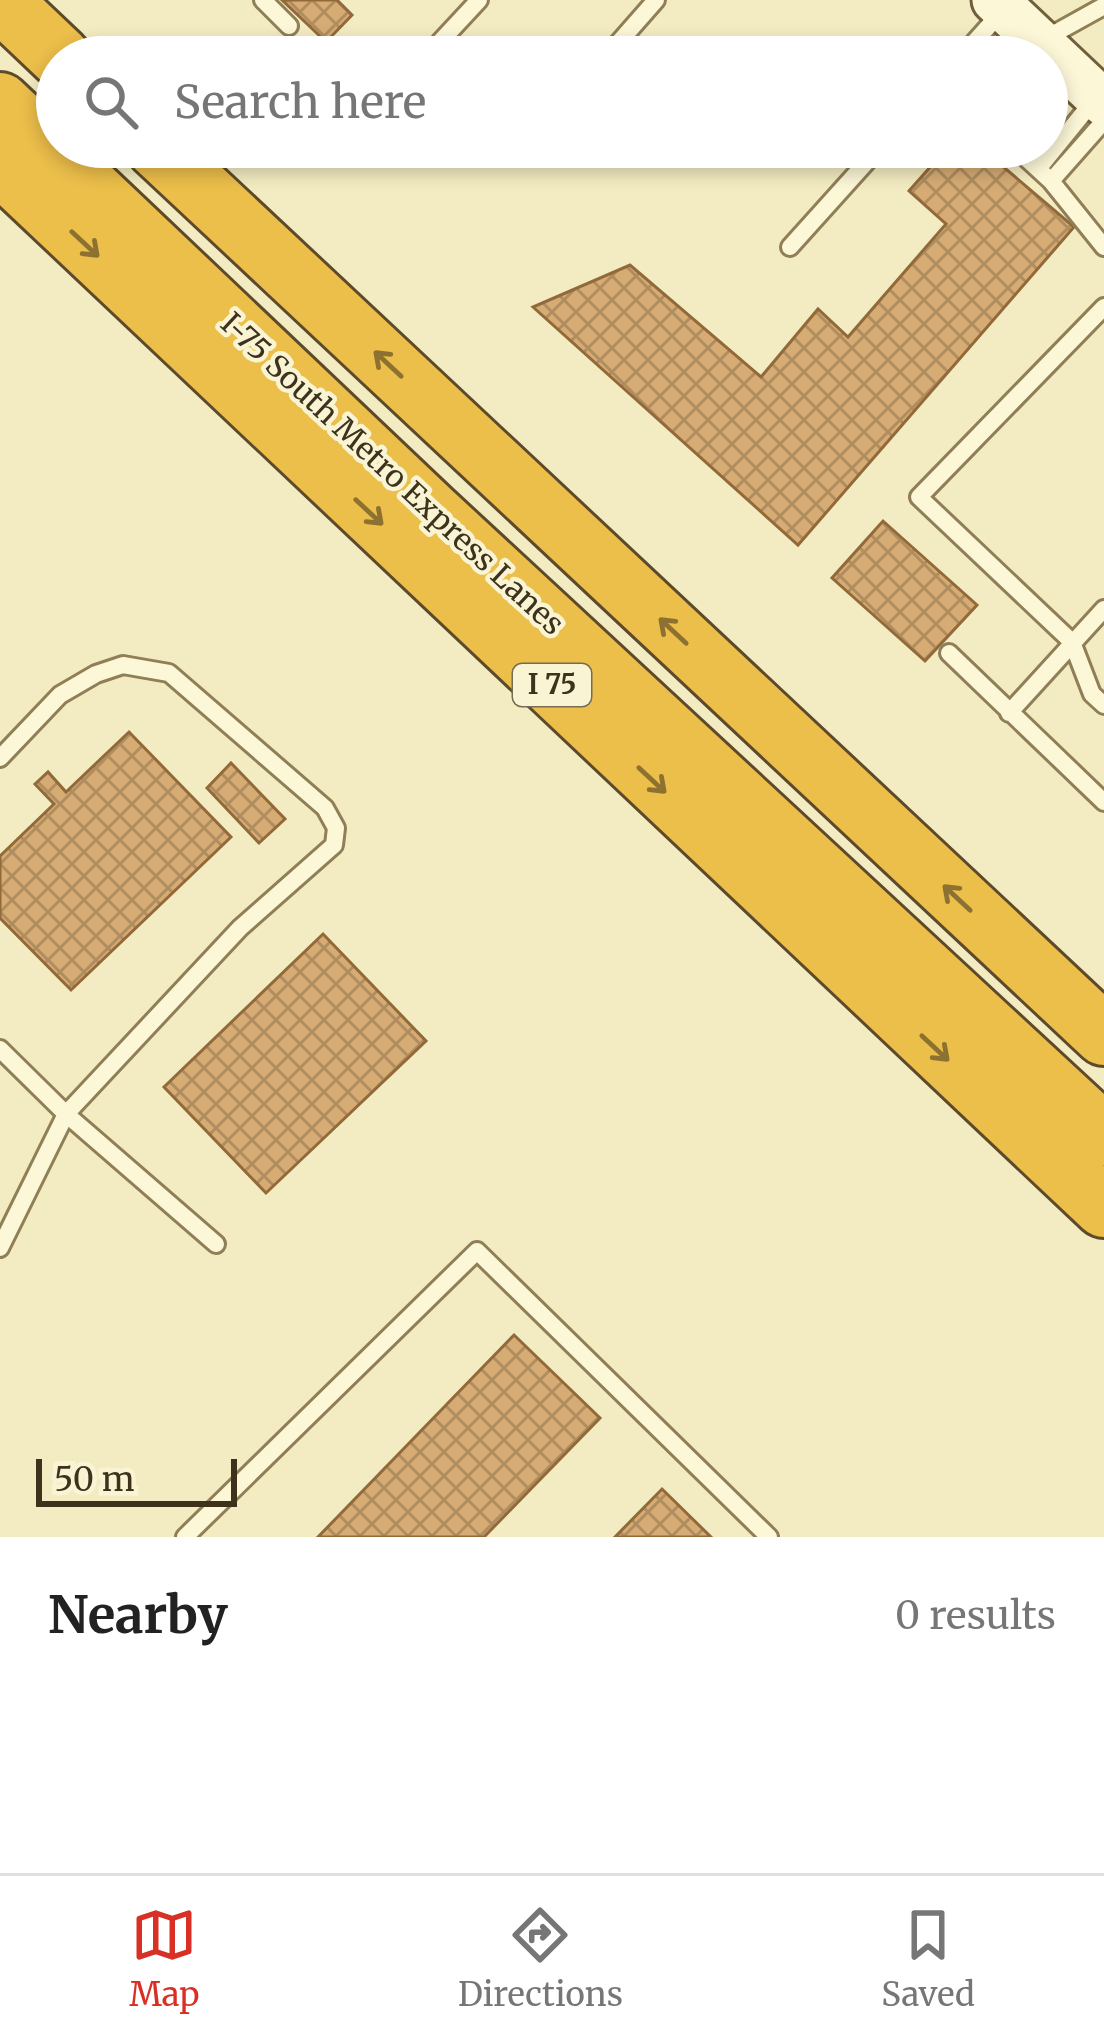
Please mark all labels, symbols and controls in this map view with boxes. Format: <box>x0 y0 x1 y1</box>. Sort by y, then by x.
search box <box>36 36 1068 168</box>
icon: search <box>78 69 144 135</box>
text: Search here <box>174 74 426 130</box>
one-way arrow <box>70 229 100 257</box>
street label: I-75 South Metro Express Lanes <box>213 304 572 642</box>
one-way arrow <box>374 351 404 379</box>
one-way arrow <box>353 497 383 525</box>
one-way arrow <box>659 618 688 646</box>
road number: I 75 <box>513 664 591 706</box>
one-way arrow <box>637 765 666 793</box>
one-way arrow <box>943 885 973 912</box>
one-way arrow <box>920 1033 950 1061</box>
scale bar <box>36 1453 237 1506</box>
text: 50 m <box>54 1459 135 1500</box>
text: Nearby <box>48 1583 228 1647</box>
text: 0 results <box>895 1591 1056 1640</box>
tab: Map <box>129 1902 200 2015</box>
tab: Directions <box>458 1902 623 2015</box>
tab: Saved <box>881 1902 975 2015</box>

